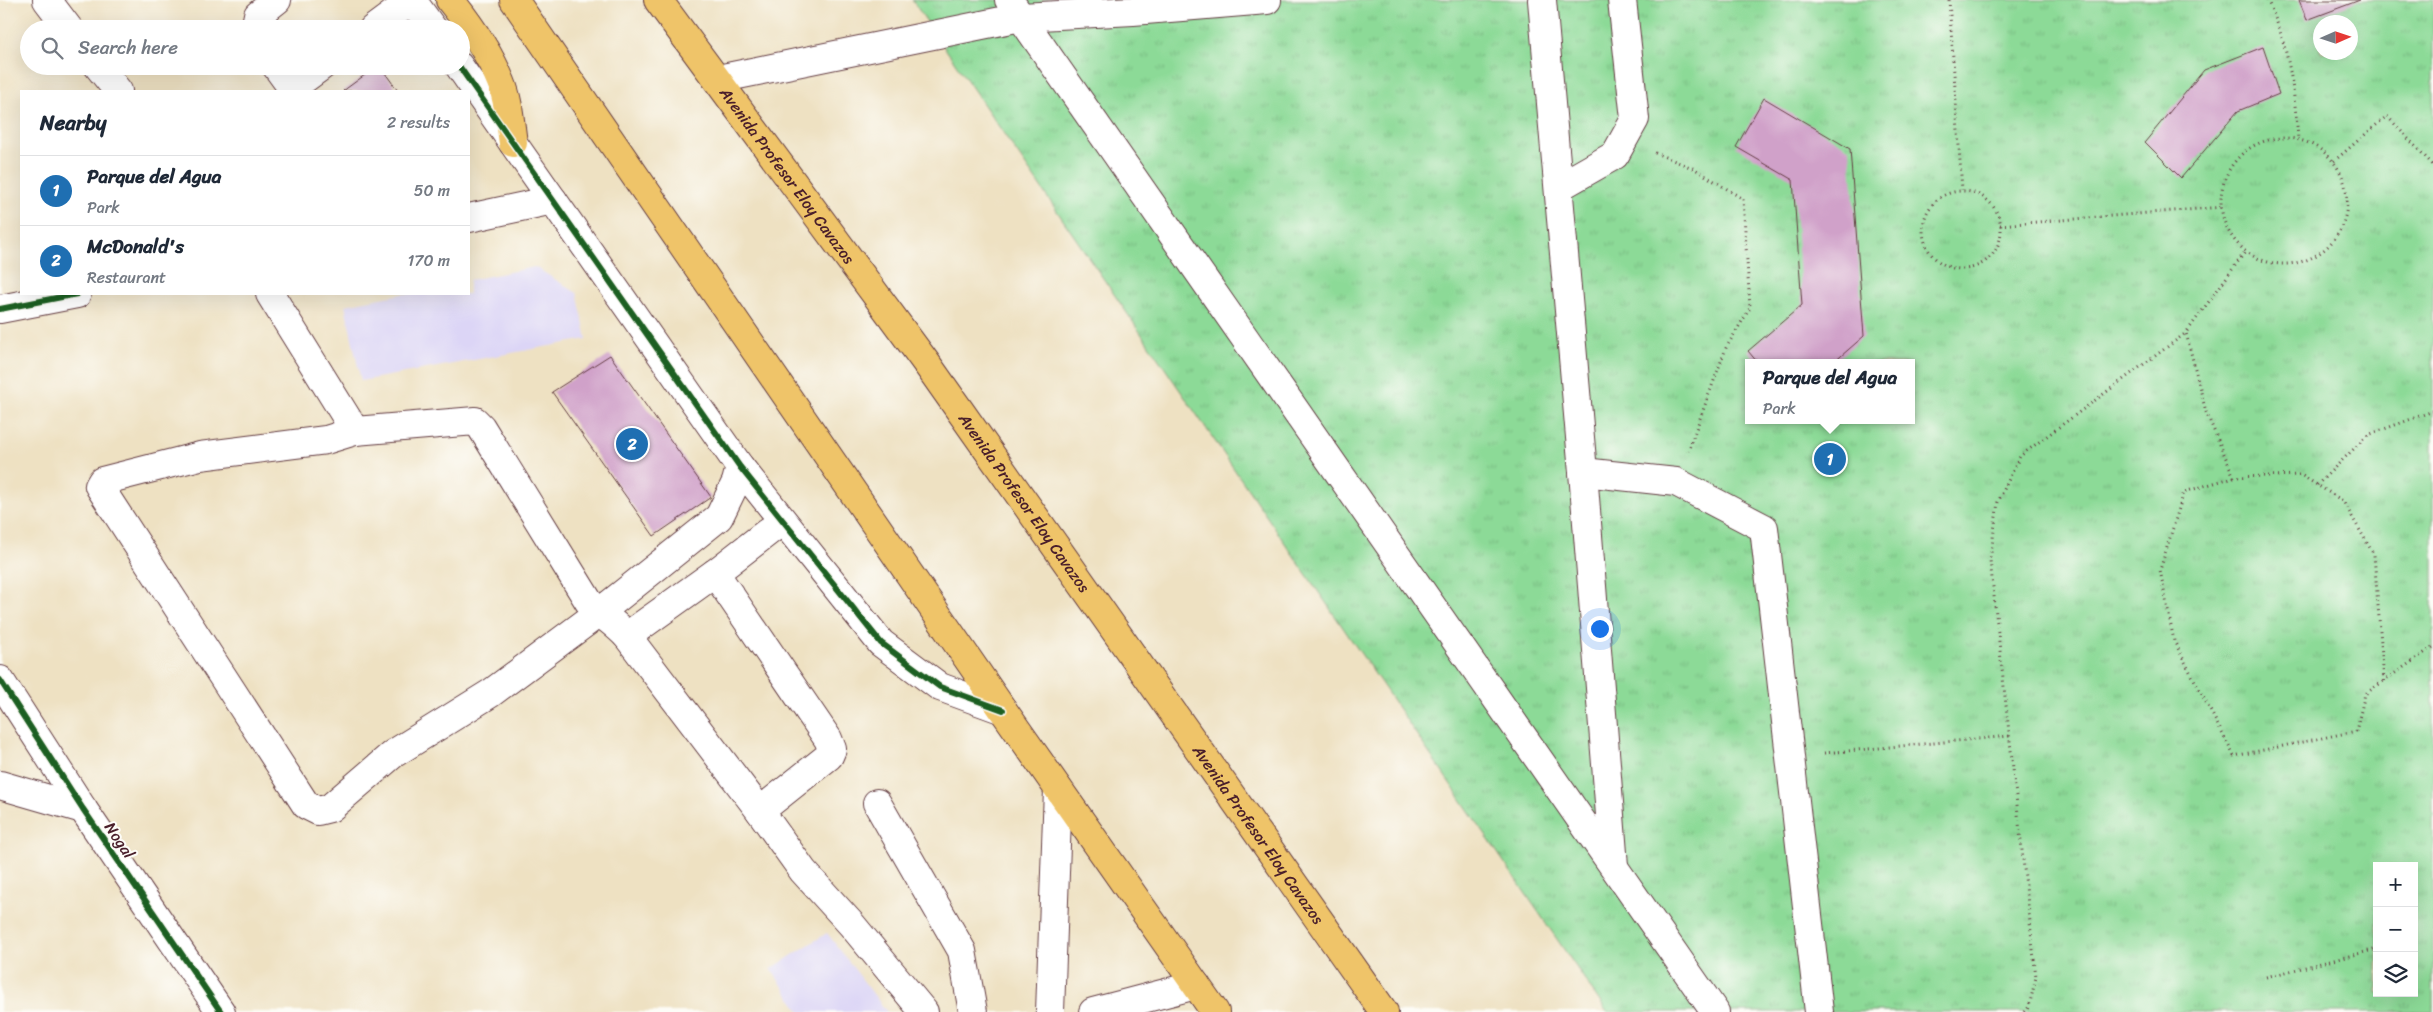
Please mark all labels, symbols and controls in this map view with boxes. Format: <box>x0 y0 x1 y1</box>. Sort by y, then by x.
north arrow <box>2313 15 2358 60</box>
search box <box>20 20 470 75</box>
text: Search here <box>78 31 178 64</box>
icon: search <box>38 34 66 62</box>
street label: Avenida Profesor Eloy Cavazos <box>711 80 863 271</box>
text: Nearby <box>40 104 106 142</box>
text: 2 results <box>387 108 450 137</box>
text: Parque del Agua <box>87 160 221 193</box>
text: 1 <box>53 176 59 205</box>
text: 50 m <box>414 176 450 205</box>
text: Park <box>87 193 120 222</box>
text: McDonald's <box>87 230 184 263</box>
text: 2 <box>51 246 61 275</box>
text: 170 m <box>407 246 450 275</box>
text: Restaurant <box>87 263 166 292</box>
popup <box>1745 359 1915 424</box>
text: Parque del Agua <box>1763 361 1897 394</box>
text: Park <box>1763 394 1796 423</box>
street label: Avenida Profesor Eloy Cavazos <box>950 406 1098 599</box>
pin: 2 <box>616 425 648 463</box>
pin: 1 <box>1814 440 1846 478</box>
your location <box>1587 616 1613 642</box>
street label: Avenida Profesor Eloy Cavazos <box>1184 738 1332 931</box>
street label: Nogal <box>96 816 143 865</box>
map controls <box>2373 862 2418 997</box>
button: + <box>2373 862 2418 907</box>
button: − <box>2373 907 2418 952</box>
button: layers <box>2373 952 2418 997</box>

